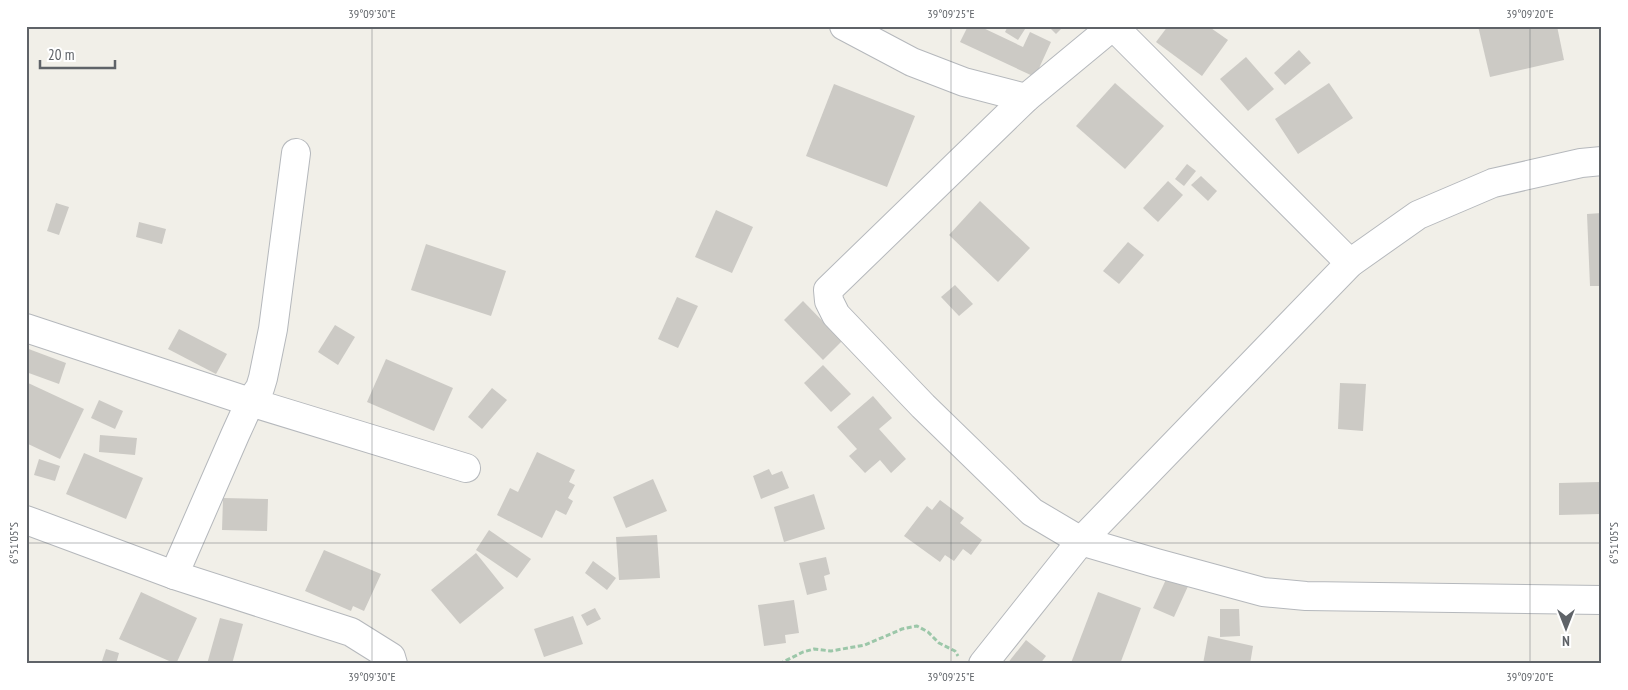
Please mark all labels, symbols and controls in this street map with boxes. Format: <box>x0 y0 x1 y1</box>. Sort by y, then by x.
text: 39°09'30"E <box>348 6 396 21</box>
text: 39°09'25"E <box>927 6 975 21</box>
text: 39°09'20"E <box>1506 6 1554 21</box>
scale bar <box>40 38 115 70</box>
text: 20 m <box>48 45 74 64</box>
text: 6°51'05"S <box>6 522 21 564</box>
text: 6°51'05"S <box>1606 522 1621 564</box>
north arrow <box>1540 602 1590 652</box>
text: N <box>1562 632 1570 650</box>
text: 39°09'30"E <box>348 669 396 684</box>
text: 39°09'25"E <box>927 669 975 684</box>
text: 39°09'20"E <box>1506 669 1554 684</box>

